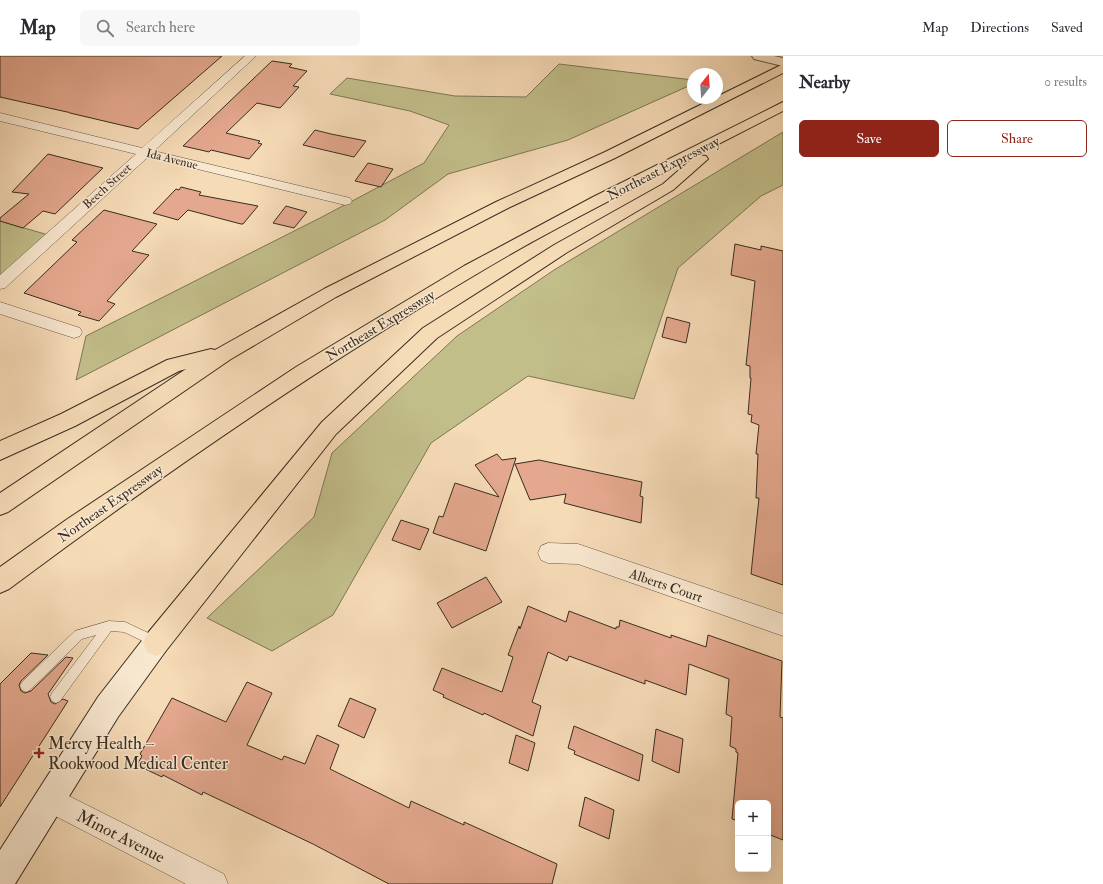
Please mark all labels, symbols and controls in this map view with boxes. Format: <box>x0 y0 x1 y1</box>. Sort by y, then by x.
search box <box>80 10 360 46</box>
text: Map <box>20 16 56 40</box>
icon: search <box>94 17 116 39</box>
text: Search here <box>126 18 195 37</box>
text: Map <box>922 19 948 36</box>
text: Directions <box>970 19 1029 36</box>
text: Saved <box>1051 19 1083 36</box>
north arrow <box>687 68 723 104</box>
text: Nearby <box>799 72 850 93</box>
text: 0 results <box>1044 74 1087 90</box>
button: Save <box>799 120 939 157</box>
button: Share <box>947 120 1087 157</box>
street label: Northeast Expressway <box>604 132 724 205</box>
street label: Ida Avenue <box>144 146 199 173</box>
street label: Beech Street <box>80 160 135 212</box>
street label: Northeast Expressway <box>323 286 439 366</box>
street label: Northeast Expressway <box>55 460 167 547</box>
street label: Alberts Court <box>626 565 705 606</box>
place label: Mercy Health – Rookwood Medical Center <box>48 733 229 774</box>
marker: Mercy Health – Rookwood Medical Center <box>33 747 45 759</box>
map controls <box>735 800 771 872</box>
button: + <box>735 800 771 836</box>
street label: Minot Avenue <box>73 805 168 868</box>
button: − <box>735 836 771 872</box>

